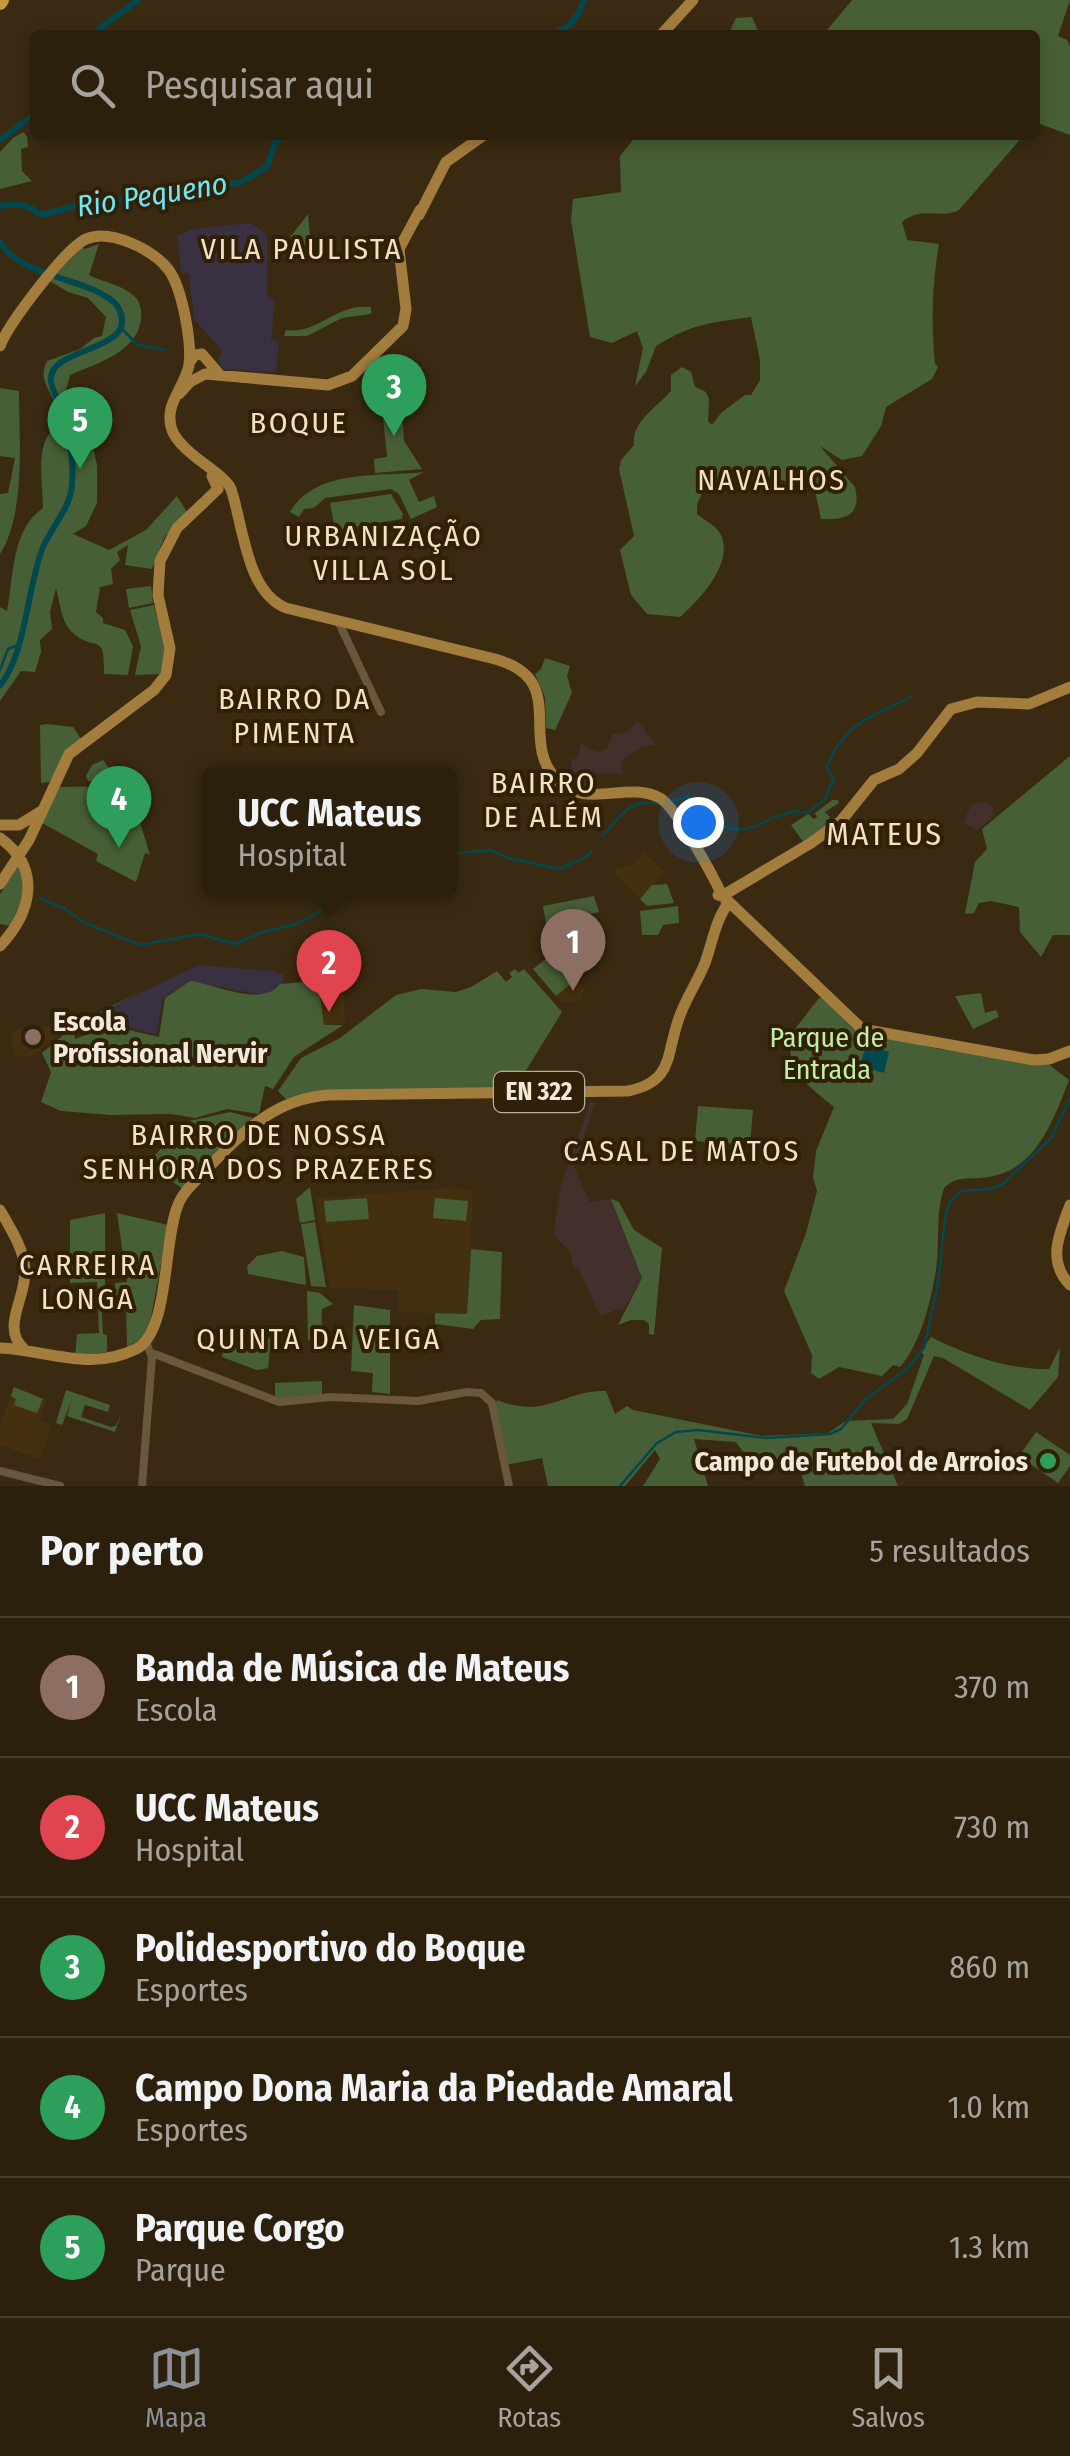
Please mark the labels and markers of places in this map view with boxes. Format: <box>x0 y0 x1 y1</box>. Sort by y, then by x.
pin: 3 <box>362 354 426 436</box>
pin: 5 <box>48 386 112 469</box>
pin: 4 <box>86 766 152 848</box>
pin: 1 <box>540 908 606 991</box>
pin: 2 <box>296 930 362 1012</box>
place label: Escola Profissional Nervir <box>53 1005 268 1070</box>
marker: Escola Profissional Nervir <box>22 1026 44 1048</box>
place label: Campo de Futebol de Arroios <box>694 1445 1028 1478</box>
marker: Campo de Futebol de Arroios <box>1037 1450 1059 1472</box>

